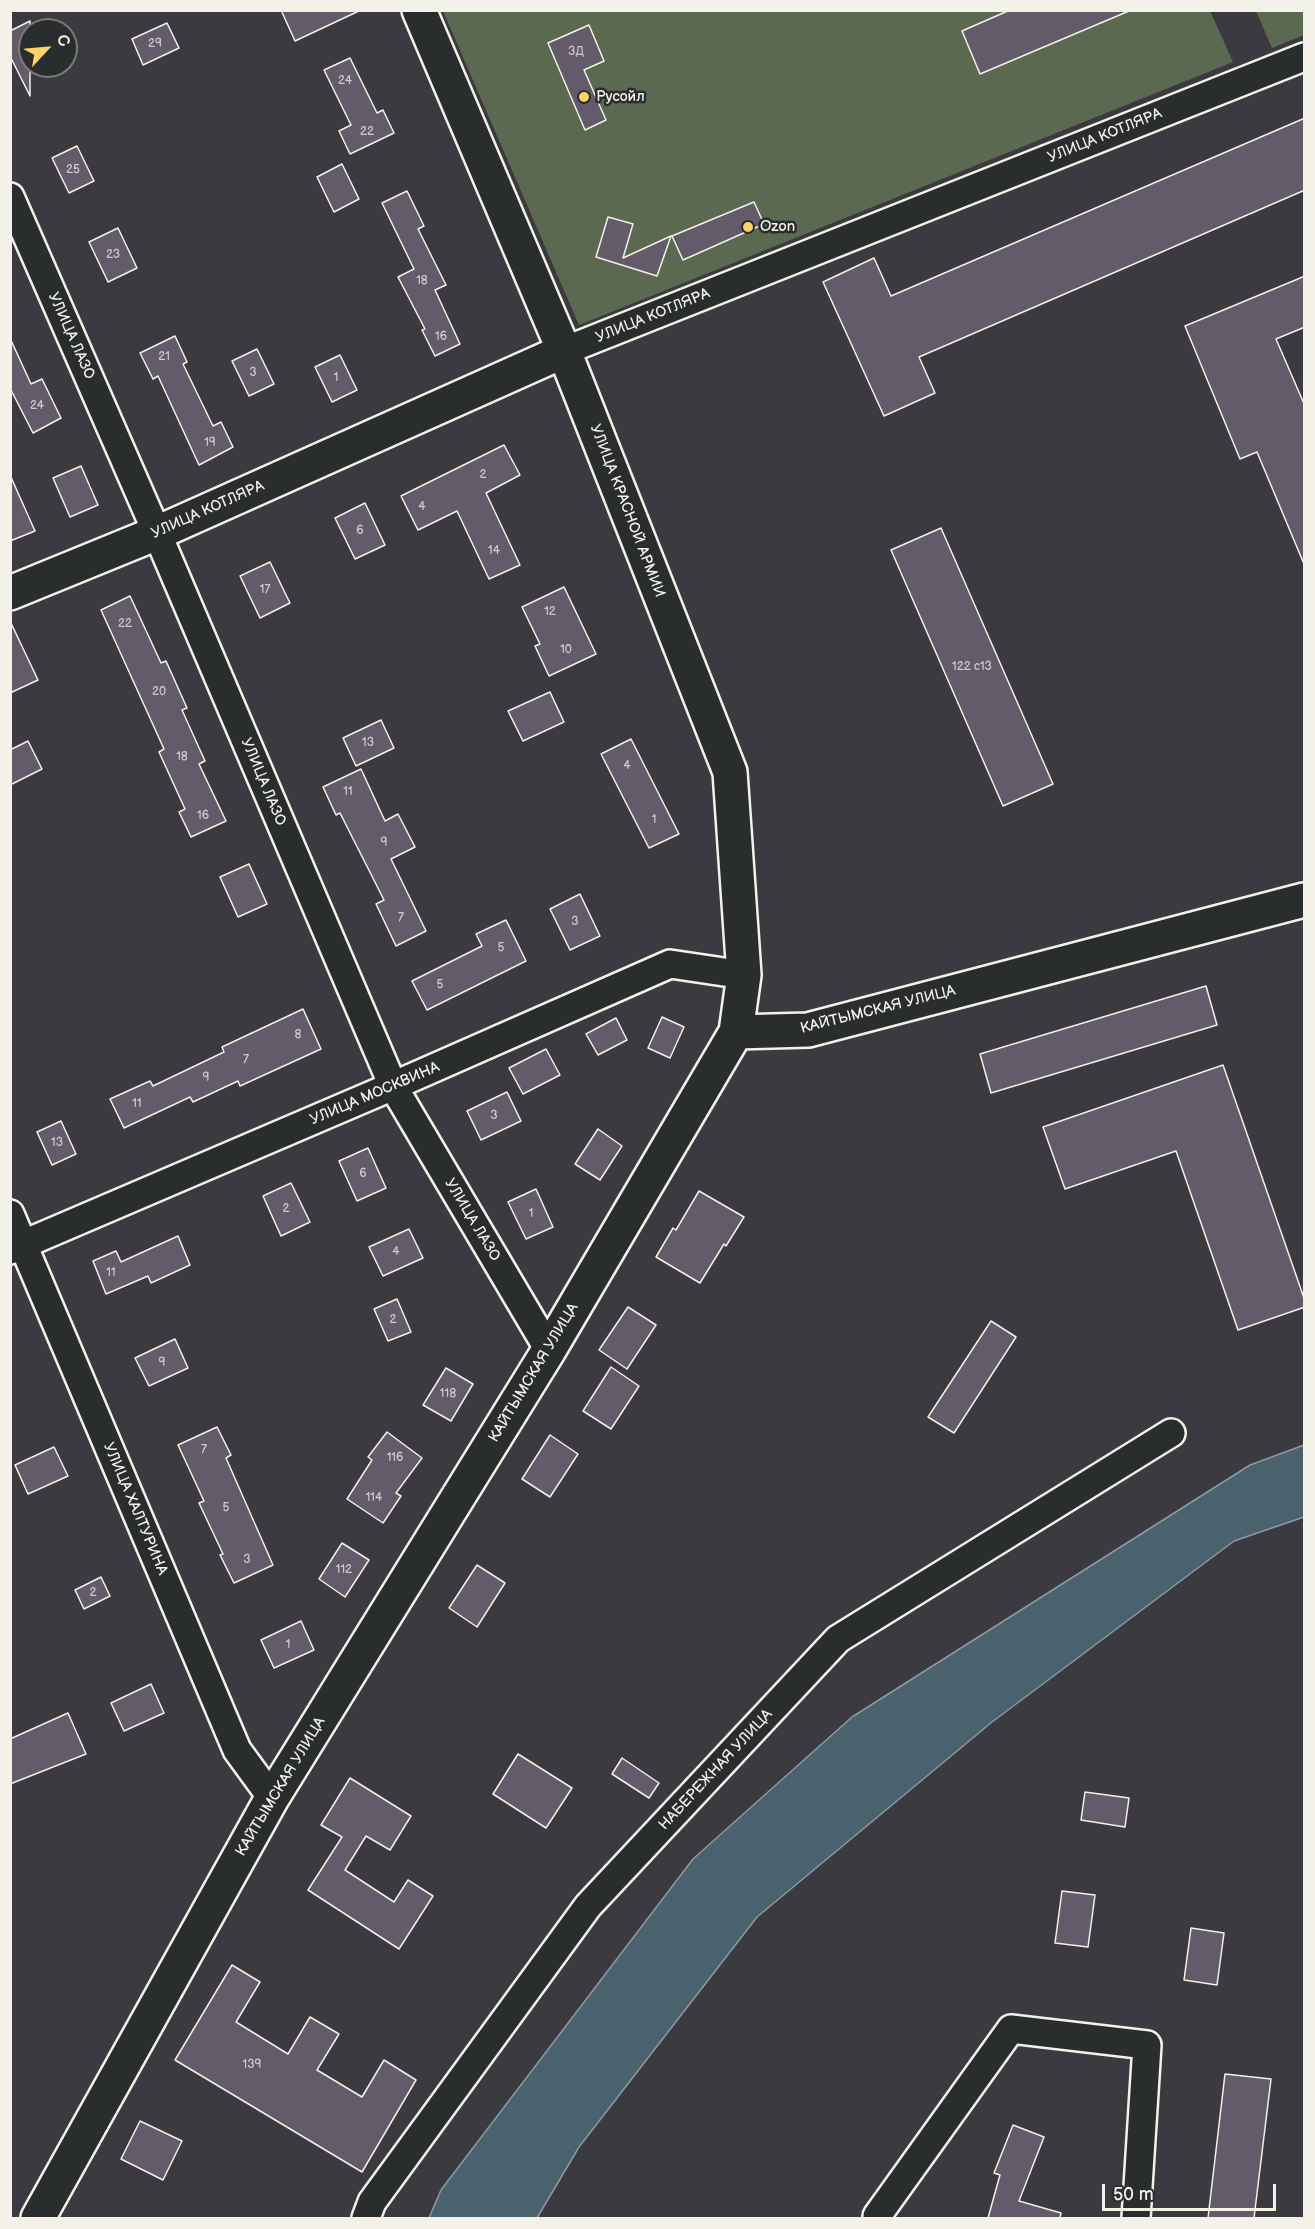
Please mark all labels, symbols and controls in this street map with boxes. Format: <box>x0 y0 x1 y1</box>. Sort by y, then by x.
north arrow <box>18 18 78 78</box>
text: С <box>52 32 74 50</box>
house number: 29 <box>148 37 162 51</box>
house number: 3Д <box>568 45 584 59</box>
house number: 24 <box>338 74 352 88</box>
place label: Русойл <box>596 88 645 106</box>
marker: Русойл <box>577 90 591 104</box>
street label: УЛИЦА КОТЛЯРА <box>1045 105 1165 167</box>
house number: 22 <box>360 125 374 139</box>
house number: 25 <box>66 163 80 177</box>
place label: Ozon <box>760 218 795 236</box>
marker: Ozon <box>741 220 755 234</box>
house number: 23 <box>106 248 120 262</box>
house number: 18 <box>416 274 428 288</box>
street label: УЛИЦА КОТЛЯРА <box>593 285 713 347</box>
street label: УЛИЦА ЛАЗО <box>44 290 98 382</box>
house number: 16 <box>435 330 447 344</box>
house number: 21 <box>158 350 170 364</box>
house number: 3 <box>249 366 257 380</box>
house number: 1 <box>334 371 338 385</box>
house number: 24 <box>30 399 44 413</box>
street label: УЛИЦА КРАСНОЙ АРМИИ <box>586 422 668 600</box>
house number: 19 <box>204 436 216 450</box>
house number: 2 <box>479 468 487 482</box>
street label: УЛИЦА КОТЛЯРА <box>149 477 267 543</box>
house number: 4 <box>418 500 426 514</box>
house number: 6 <box>356 524 364 538</box>
house number: 14 <box>488 544 500 558</box>
house number: 17 <box>260 583 270 597</box>
house number: 12 <box>544 605 556 619</box>
house number: 22 <box>118 617 132 631</box>
house number: 10 <box>560 643 572 657</box>
house number: 122 с13 <box>952 660 992 674</box>
house number: 20 <box>152 685 166 699</box>
street label: УЛИЦА ЛАЗО <box>236 736 290 828</box>
house number: 13 <box>362 736 374 750</box>
house number: 18 <box>176 750 188 764</box>
house number: 4 <box>623 759 631 773</box>
house number: 11 <box>343 785 353 799</box>
house number: 16 <box>197 809 209 823</box>
house number: 1 <box>652 813 656 827</box>
house number: 9 <box>381 836 387 850</box>
house number: 7 <box>398 911 404 925</box>
house number: 3 <box>571 915 579 929</box>
house number: 5 <box>498 941 504 955</box>
house number: 5 <box>437 978 443 992</box>
street label: КАЙТЫМСКАЯ УЛИЦА <box>799 982 957 1038</box>
house number: 8 <box>295 1028 301 1042</box>
house number: 7 <box>243 1053 249 1067</box>
street label: УЛИЦА МОСКВИНА <box>307 1059 443 1129</box>
house number: 9 <box>203 1071 209 1085</box>
house number: 11 <box>132 1097 142 1111</box>
house number: 3 <box>490 1109 498 1123</box>
house number: 13 <box>51 1136 63 1150</box>
house number: 6 <box>359 1167 367 1181</box>
street label: УЛИЦА ЛАЗО <box>440 1175 504 1265</box>
house number: 2 <box>282 1202 290 1216</box>
house number: 1 <box>529 1207 533 1221</box>
house number: 4 <box>392 1245 400 1259</box>
house number: 11 <box>106 1266 116 1280</box>
street label: КАЙТЫМСКАЯ УЛИЦА <box>485 1300 583 1446</box>
house number: 2 <box>389 1313 397 1327</box>
house number: 9 <box>159 1356 165 1370</box>
house number: 118 <box>440 1387 456 1401</box>
street label: УЛИЦА ХАЛТУРИНА <box>99 1440 171 1578</box>
house number: 7 <box>201 1443 207 1457</box>
house number: 116 <box>387 1451 403 1465</box>
house number: 114 <box>366 1491 382 1505</box>
house number: 5 <box>223 1501 229 1515</box>
house number: 3 <box>243 1553 251 1567</box>
house number: 112 <box>336 1563 352 1577</box>
house number: 2 <box>89 1586 97 1600</box>
house number: 1 <box>286 1638 290 1652</box>
street label: НАБЕРЕЖНАЯ УЛИЦА <box>655 1706 777 1834</box>
street label: КАЙТЫМСКАЯ УЛИЦА <box>232 1714 330 1860</box>
house number: 139 <box>243 2058 261 2072</box>
scale bar <box>1105 2172 1279 2210</box>
text: 50 m <box>1113 2184 1154 2205</box>

